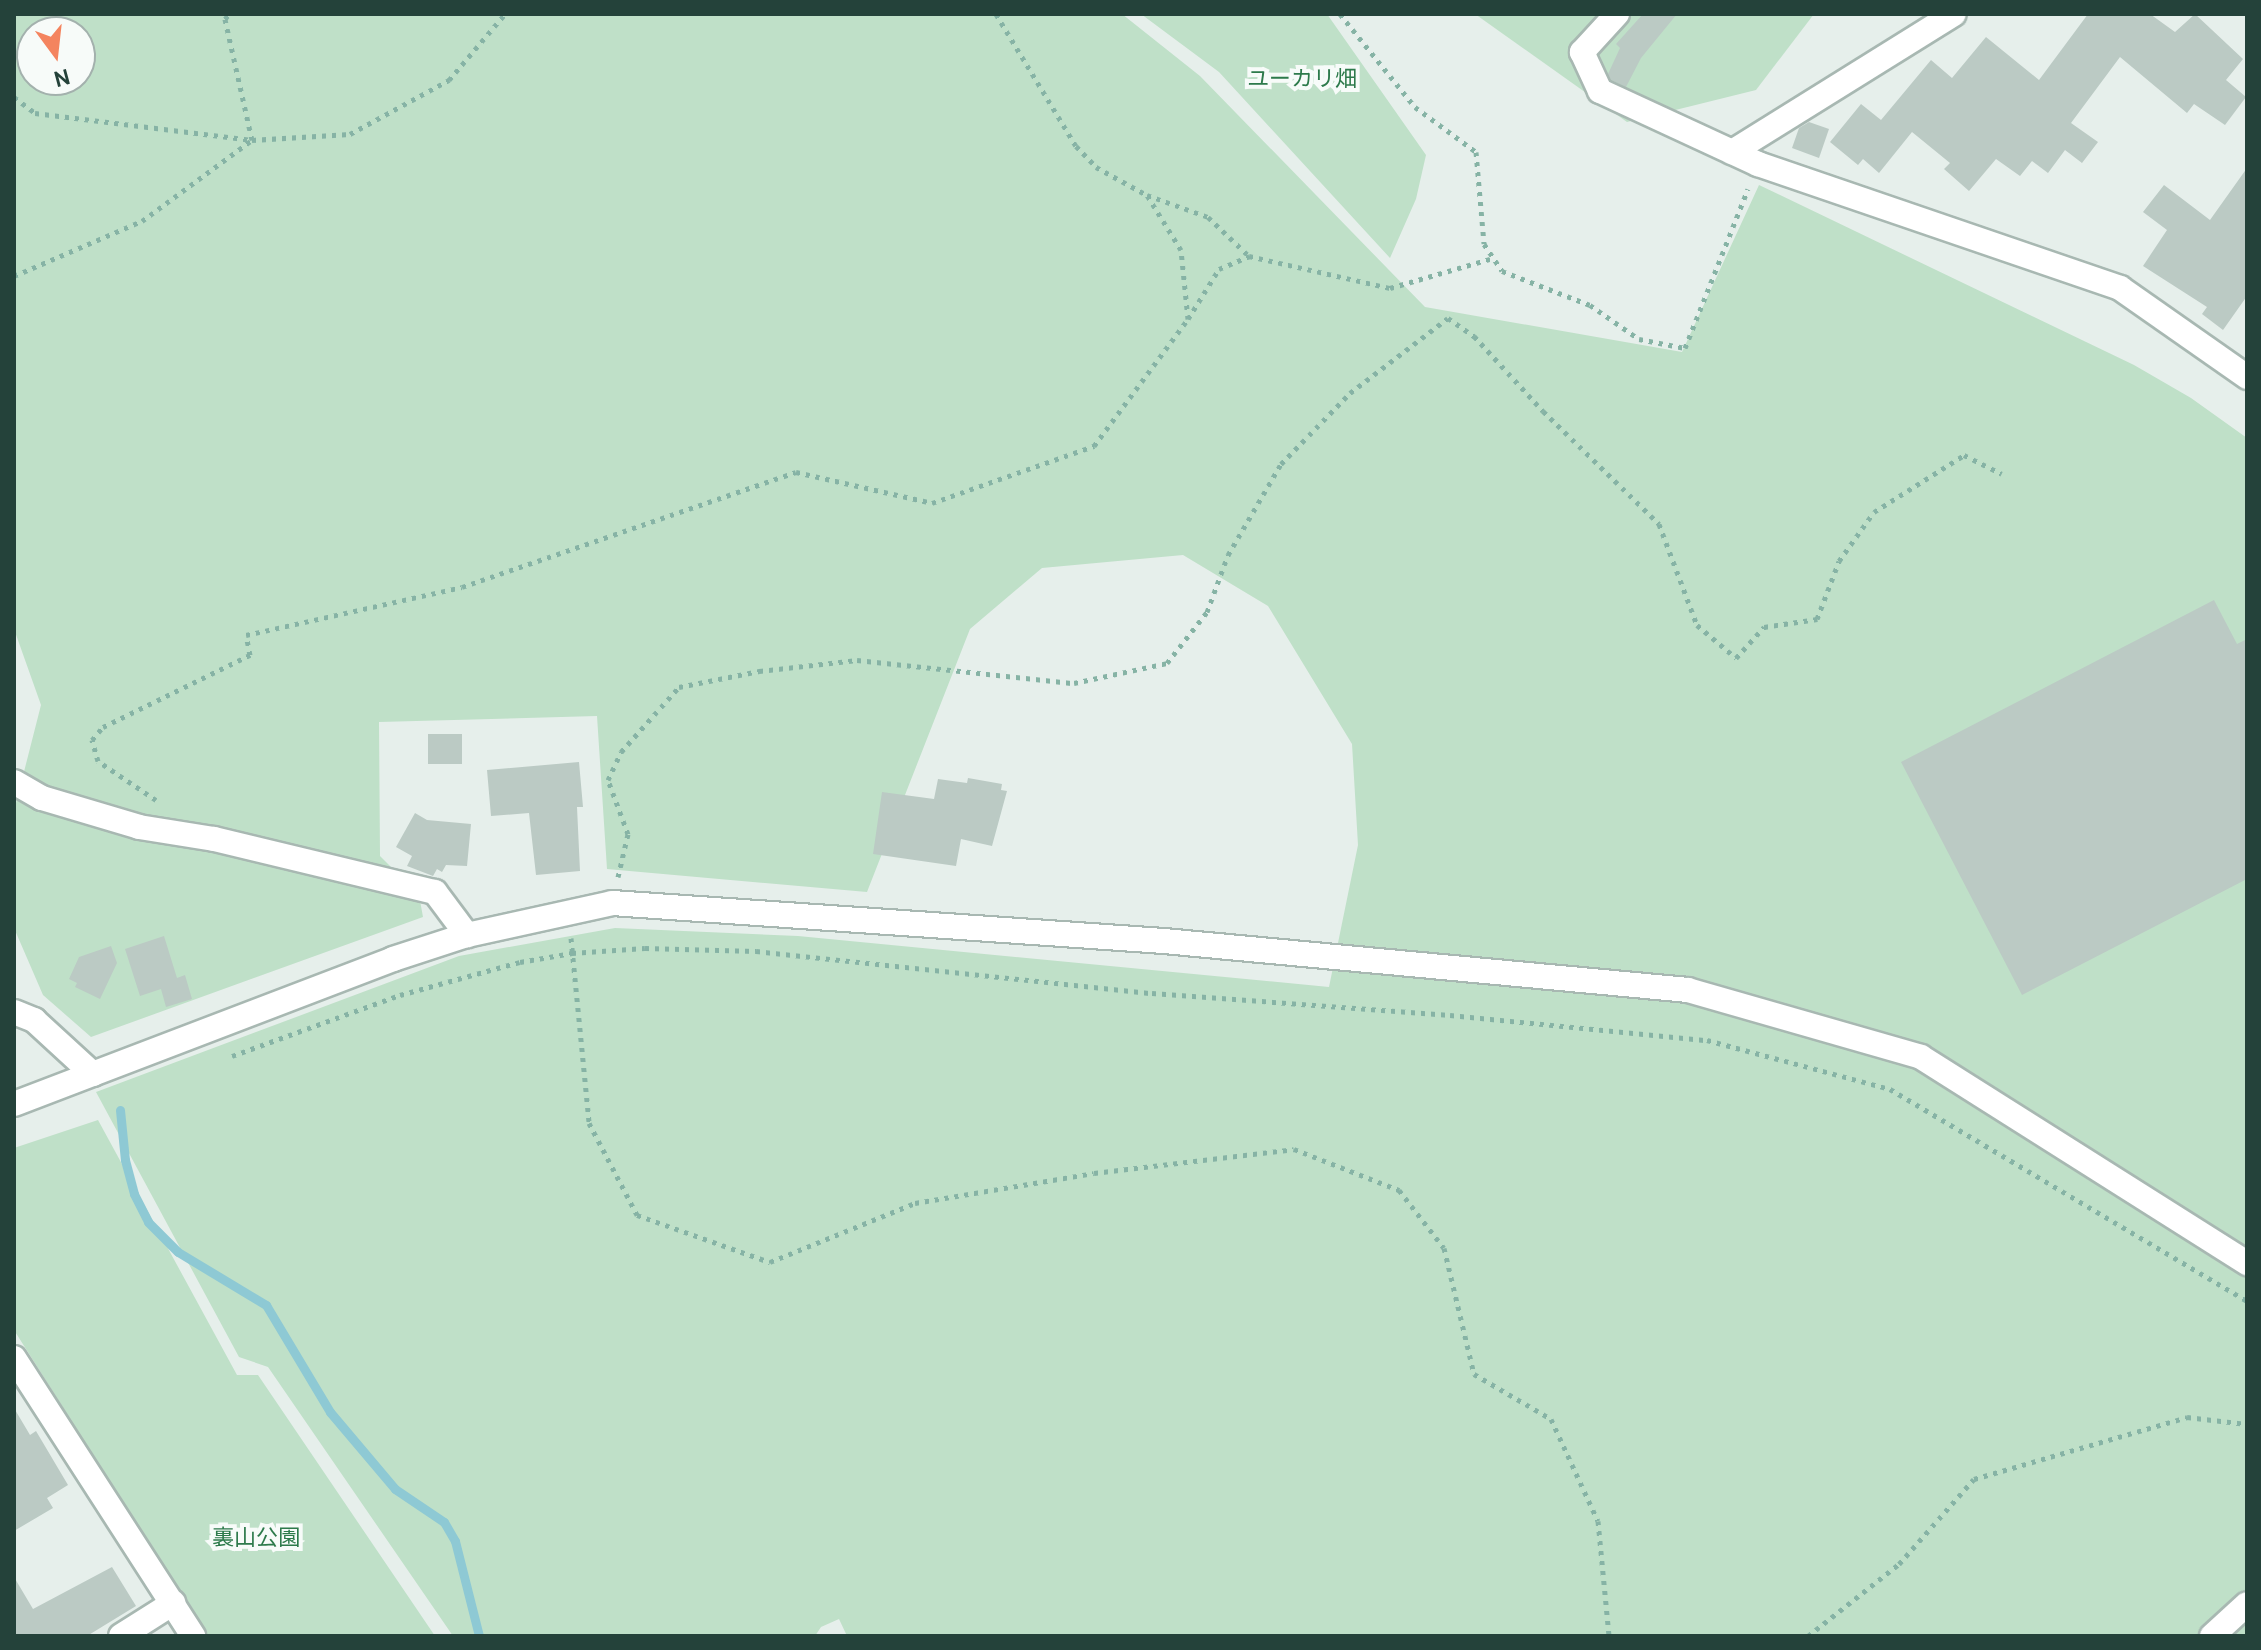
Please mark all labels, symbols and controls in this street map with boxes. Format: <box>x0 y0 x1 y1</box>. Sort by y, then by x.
north arrow <box>16 16 96 96</box>
text: N <box>51 63 73 93</box>
park label: ユーカリ畑 <box>1247 66 1357 92</box>
park label: 裏山公園 <box>212 1525 300 1551</box>

